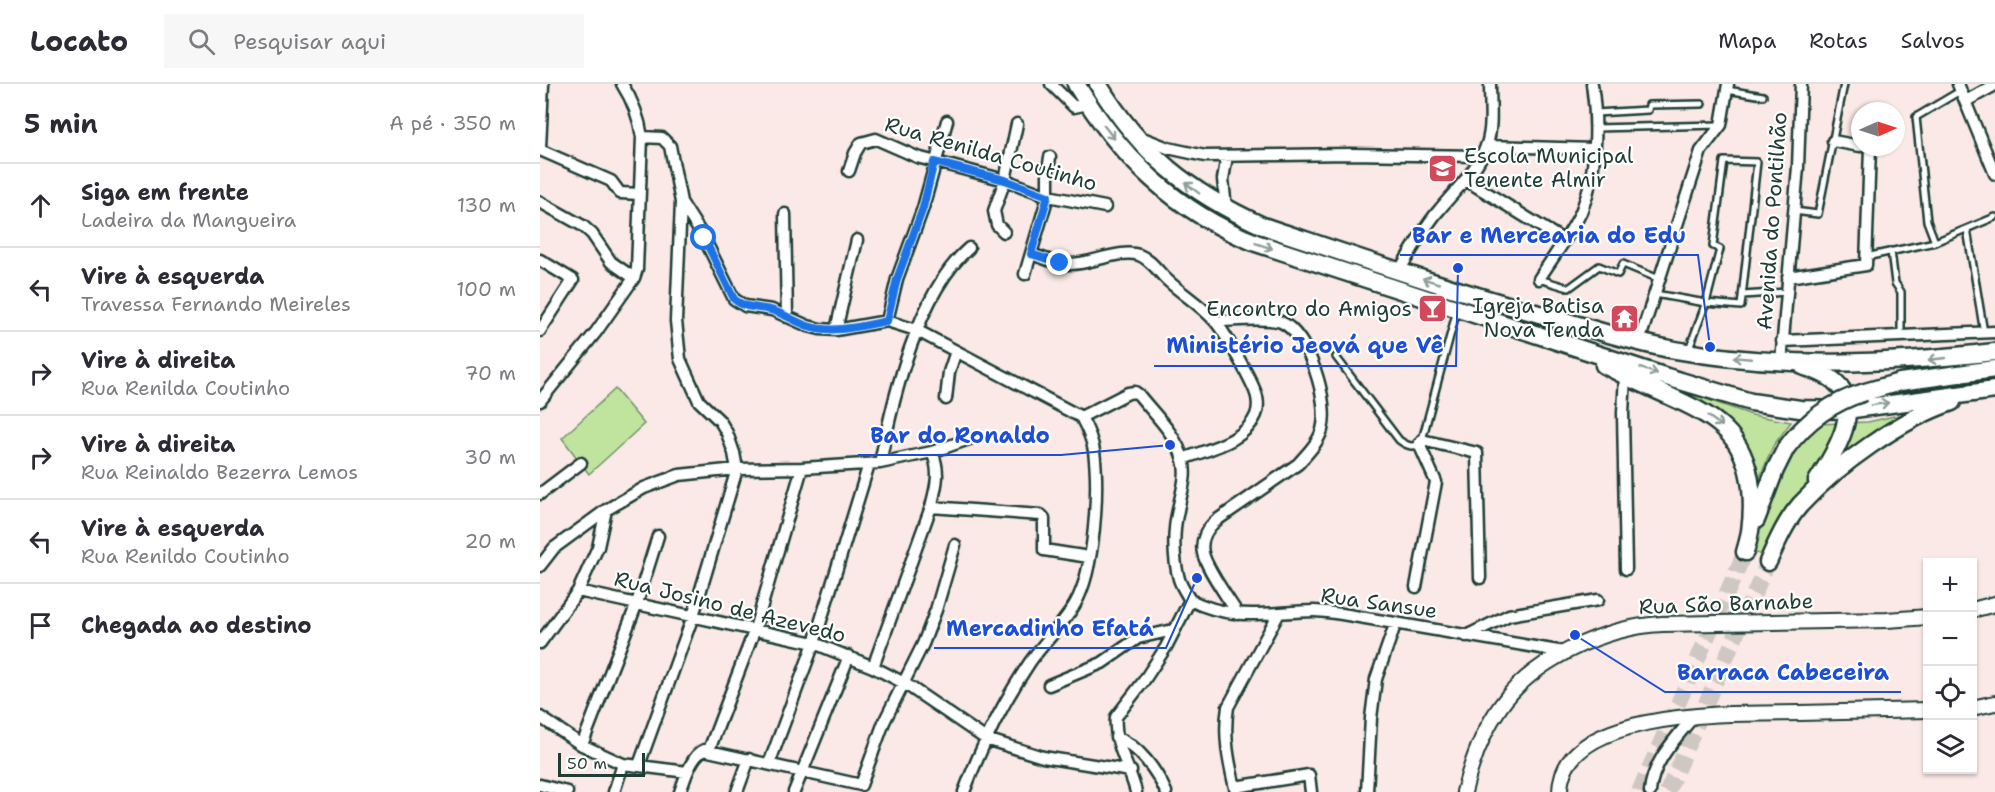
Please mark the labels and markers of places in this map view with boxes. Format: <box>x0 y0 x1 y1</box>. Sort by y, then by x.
place label: Escola Municipal Tenente Almir <box>1464 142 1634 194</box>
school or university icon: Escola Municipal Tenente Almir <box>1427 152 1459 184</box>
callout: Bar e Mercearia do Edu <box>1400 215 1698 255</box>
place label: Igreja Batisa Nova Tenda <box>1472 292 1604 344</box>
bar icon: Encontro do Amigos <box>1417 293 1449 325</box>
place label: Encontro do Amigos <box>1206 295 1412 323</box>
temple icon: Igreja Batisa Nova Tenda <box>1609 302 1641 334</box>
callout: Ministério Jeová que Vê <box>1154 326 1456 366</box>
callout: Bar do Ronaldo <box>858 415 1061 455</box>
callout: Mercadinho Efatá <box>934 608 1166 648</box>
callout: Barraca Cabeceira <box>1665 652 1901 692</box>

